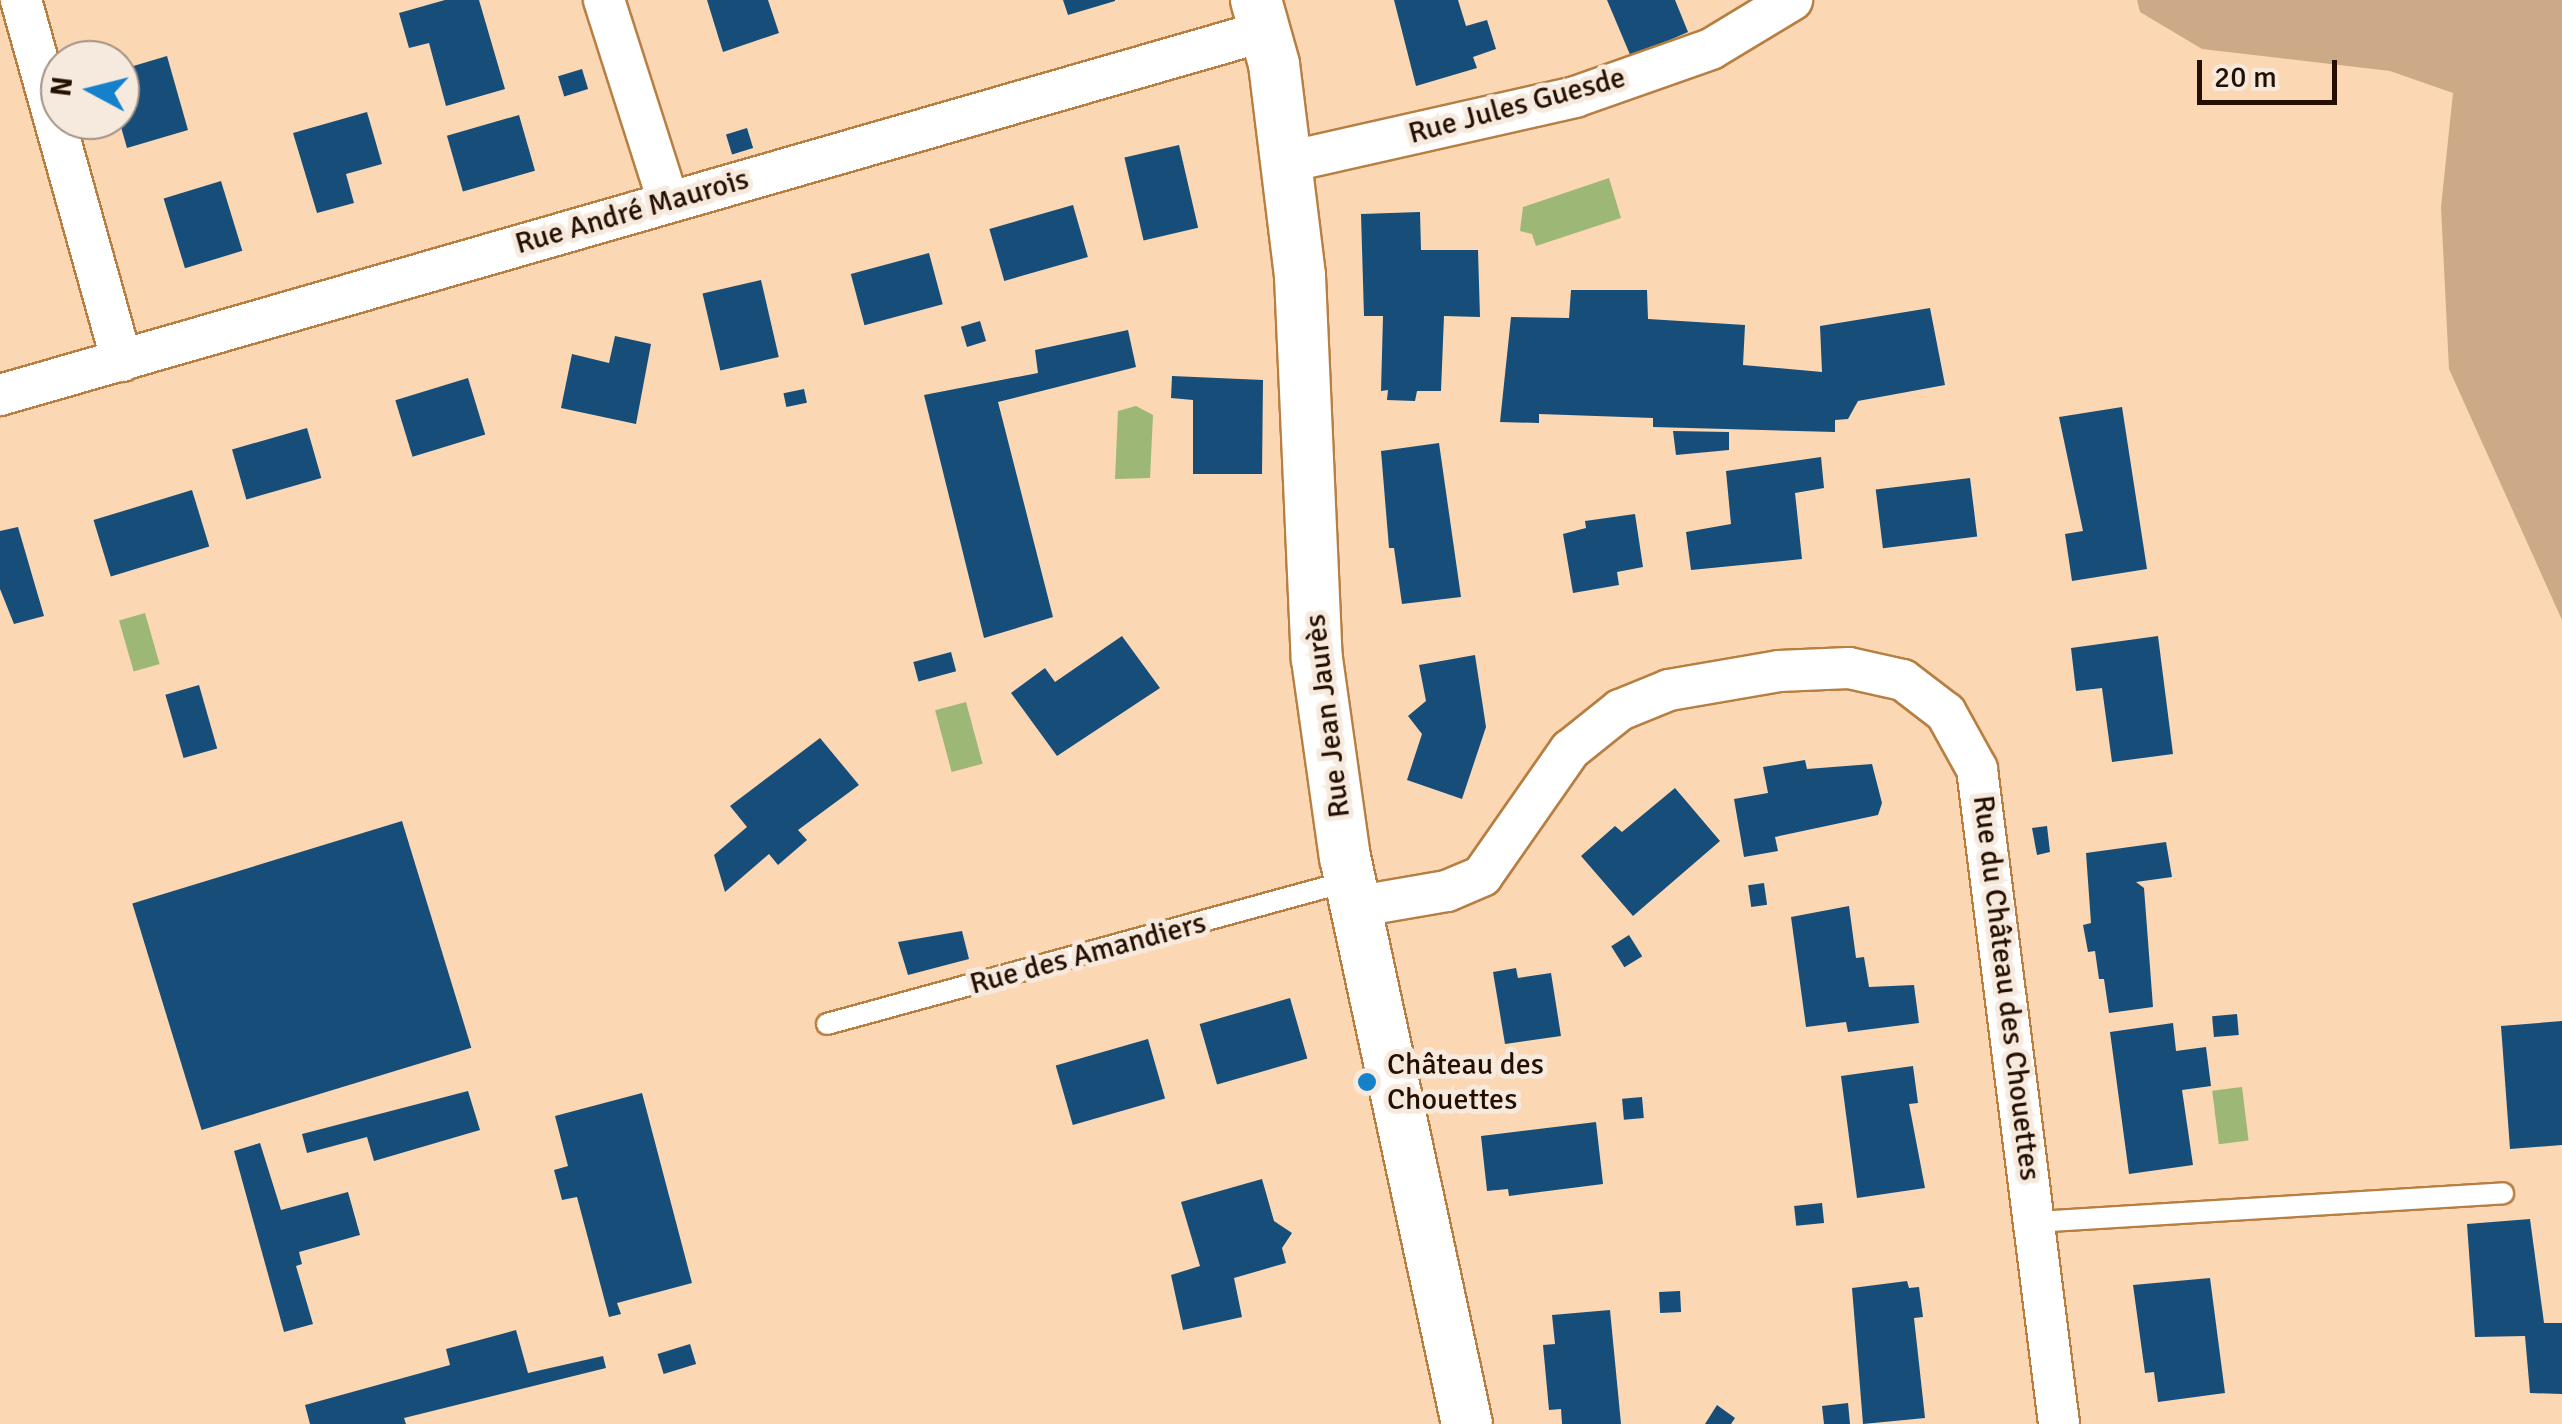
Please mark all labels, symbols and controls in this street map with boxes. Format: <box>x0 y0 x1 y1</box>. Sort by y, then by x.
north arrow <box>40 40 140 140</box>
scale bar <box>2202 40 2342 102</box>
text: 20 m <box>2214 59 2277 96</box>
street label: Rue Jules Guesde <box>1405 60 1629 152</box>
text: N <box>44 75 80 98</box>
street label: Rue André Maurois <box>511 161 753 263</box>
street label: Rue Jean Jaurès <box>1298 612 1358 820</box>
street label: Rue du Château des Chouettes <box>1964 793 2048 1183</box>
street label: Rue des Amandiers <box>966 905 1210 1003</box>
place label: Château des Chouettes <box>1387 1047 1544 1118</box>
marker: Château des Chouettes <box>1356 1071 1378 1093</box>

